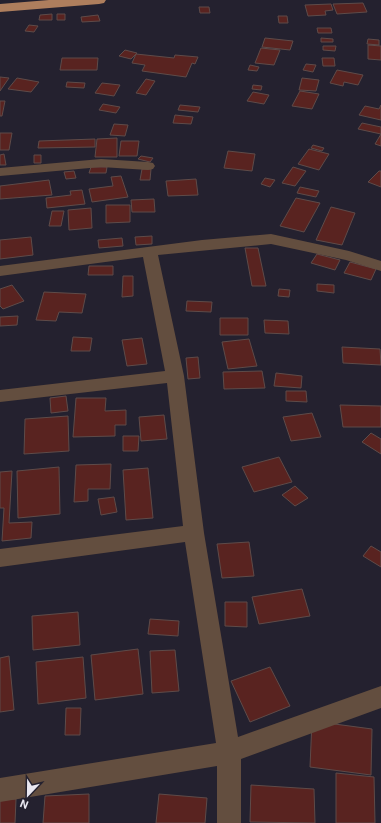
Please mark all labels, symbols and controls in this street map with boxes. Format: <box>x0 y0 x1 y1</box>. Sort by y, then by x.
north arrow <box>8 775 48 815</box>
text: N <box>18 796 30 811</box>

